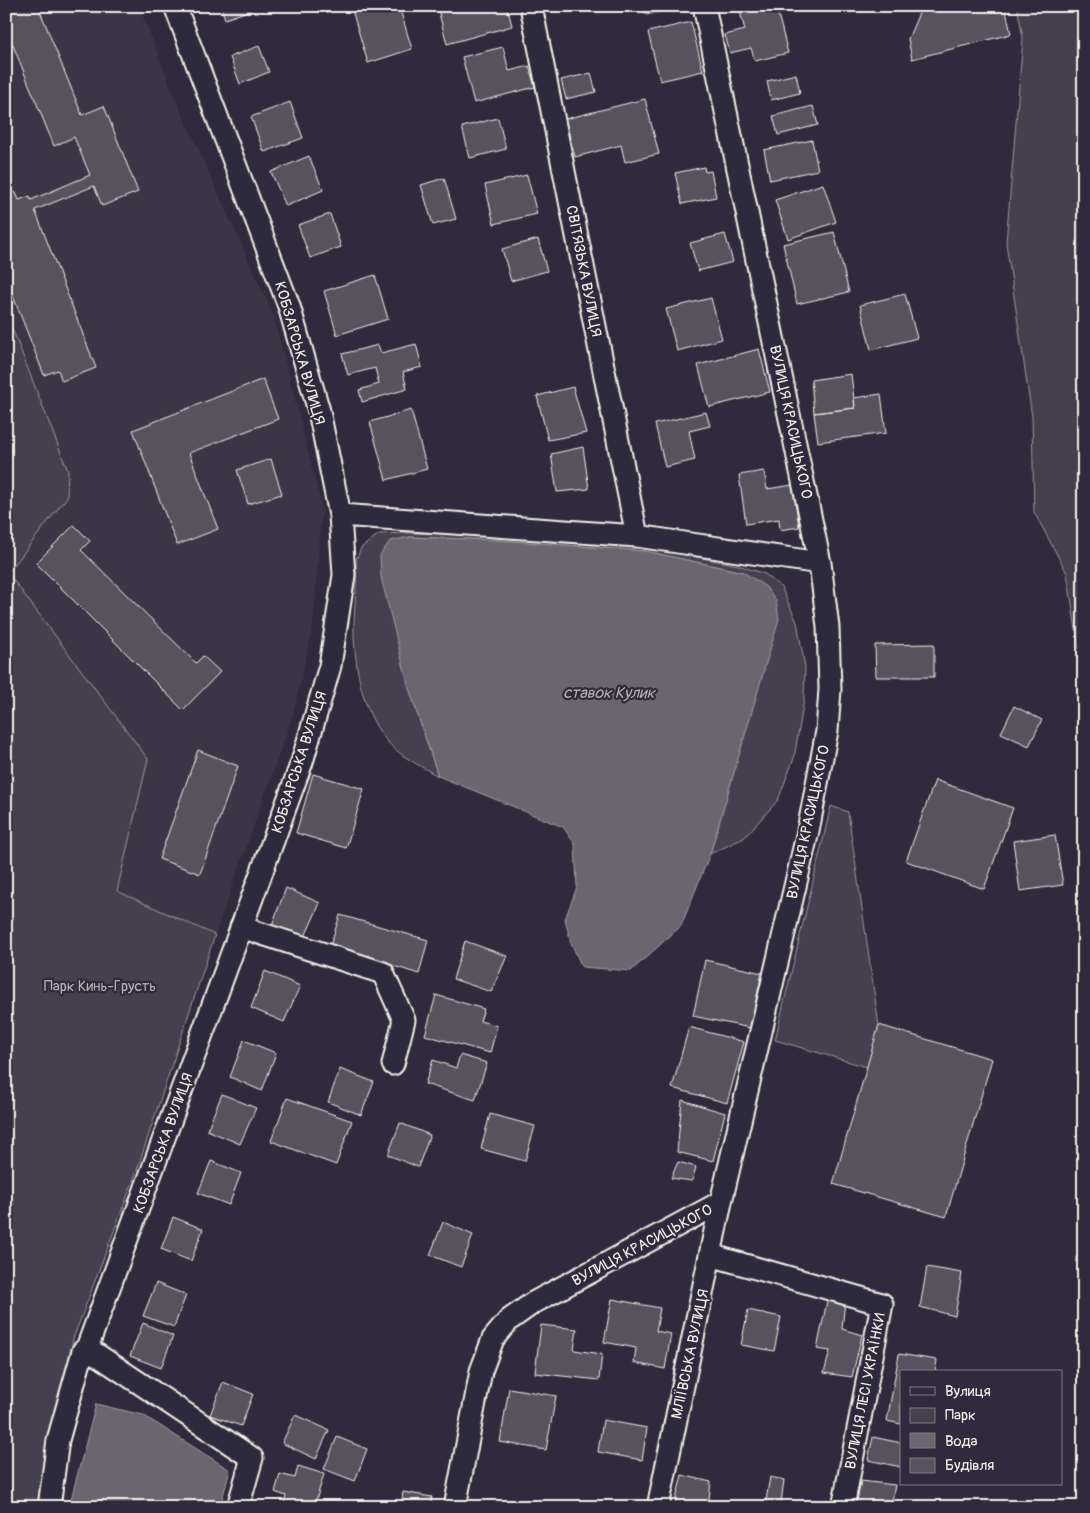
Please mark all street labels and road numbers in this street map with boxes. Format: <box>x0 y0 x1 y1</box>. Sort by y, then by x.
street label: СВІТЯЗЬКА ВУЛИЦЯ <box>561 204 606 338</box>
street label: КОБЗАРСЬКА ВУЛИЦЯ <box>270 279 329 427</box>
street label: ВУЛИЦЯ КРАСИЦЬКОГО <box>765 344 816 501</box>
street label: КОБЗАРСЬКА ВУЛИЦЯ <box>268 689 331 835</box>
street label: ВУЛИЦЯ КРАСИЦЬКОГО <box>783 744 834 901</box>
street label: КОБЗАРСЬКА ВУЛИЦЯ <box>129 1070 198 1216</box>
street label: ВУЛИЦЯ КРАСИЦЬКОГО <box>569 1200 716 1291</box>
street label: МЛІЇВСЬКА ВУЛИЦЯ <box>667 1287 714 1421</box>
street label: ВУЛИЦЯ ЛЕСІ УКРАЇНКИ <box>841 1311 890 1471</box>

